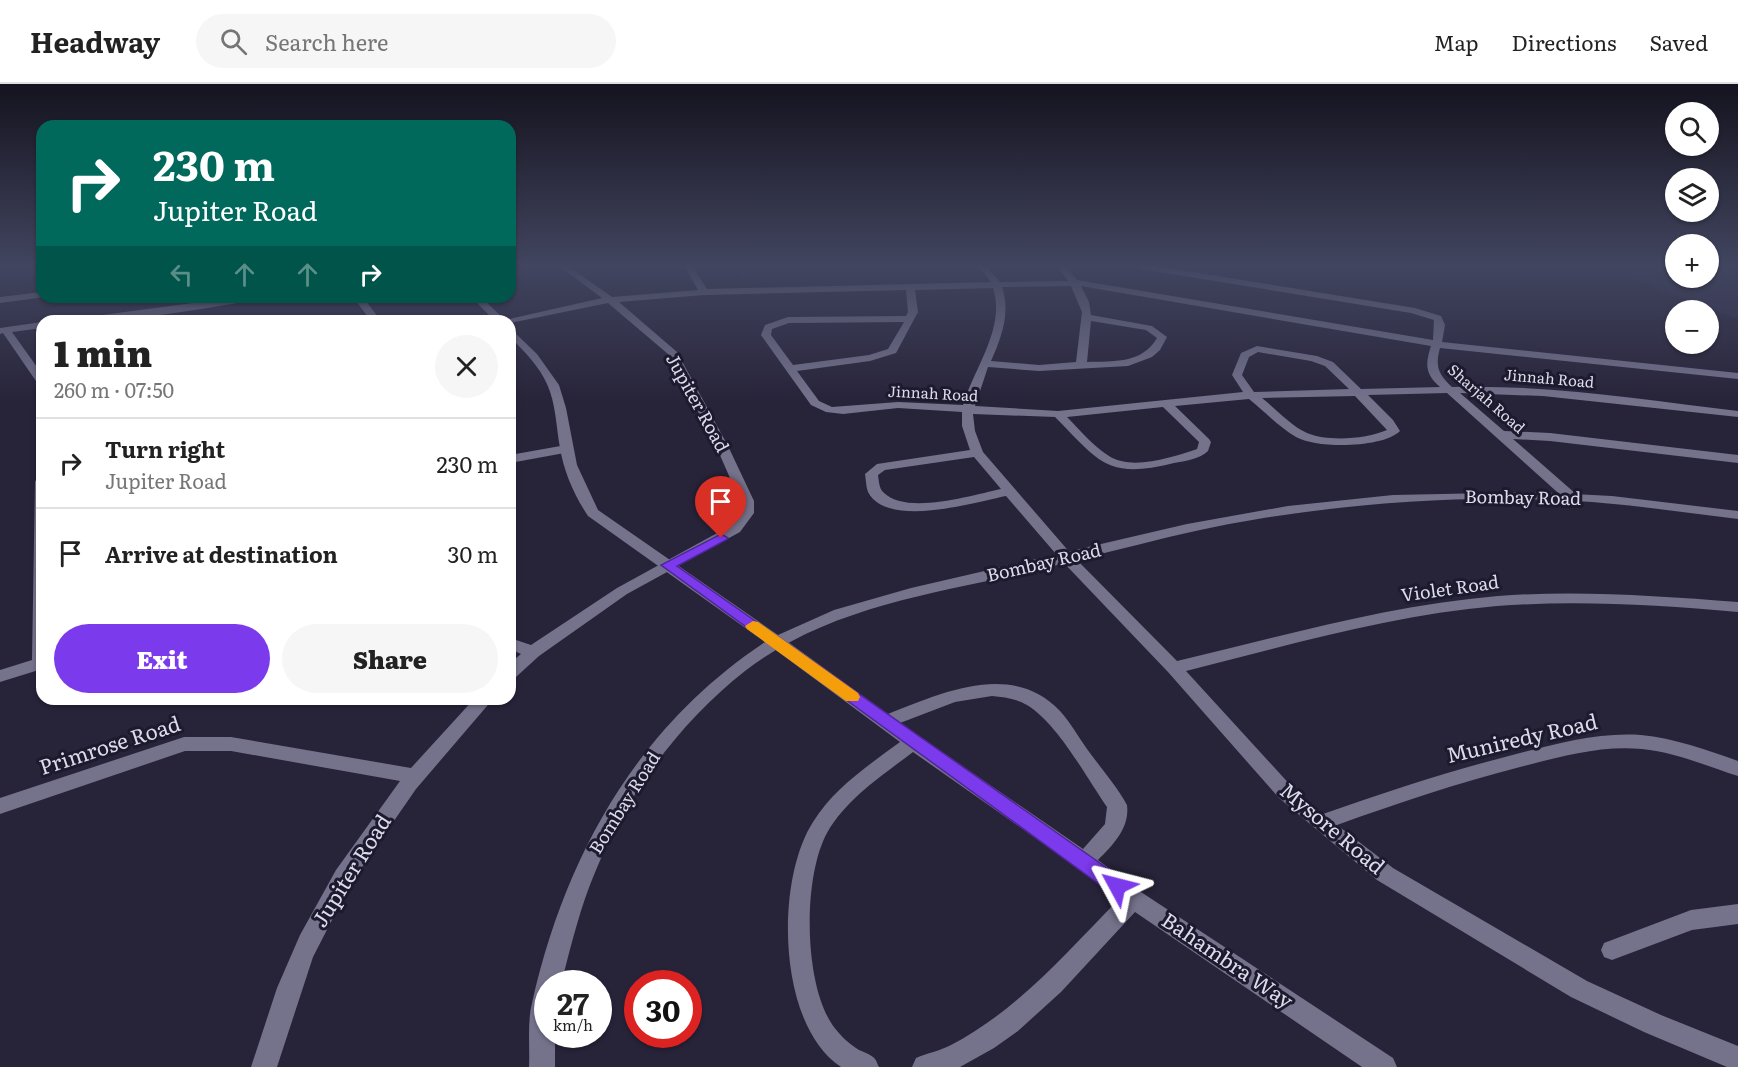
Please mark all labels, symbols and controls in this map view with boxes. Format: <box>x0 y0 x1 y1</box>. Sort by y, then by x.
search box <box>196 14 616 68</box>
text: Headway <box>30 20 160 62</box>
icon: search <box>217 25 250 58</box>
text: Search here <box>265 25 388 58</box>
text: Map <box>1434 26 1479 57</box>
text: Directions <box>1512 26 1617 57</box>
text: Saved <box>1650 26 1708 57</box>
map controls <box>1665 102 1719 354</box>
button: search <box>1665 102 1719 156</box>
text: 230 m <box>153 132 275 194</box>
icon: right <box>54 144 132 222</box>
button: layers <box>1665 168 1719 222</box>
text: Jupiter Road <box>153 189 317 229</box>
button: + <box>1665 234 1719 288</box>
icon: left <box>165 258 198 291</box>
icon: ahead <box>228 258 261 291</box>
icon: ahead <box>291 258 324 291</box>
icon: right <box>354 258 387 291</box>
button: − <box>1665 300 1719 354</box>
text: 1 min <box>54 325 152 378</box>
button: close <box>435 335 498 398</box>
street label: Jupiter Road <box>660 348 737 457</box>
street label: Sharjah Road <box>1443 358 1531 438</box>
street label: Jinnah Road <box>1503 362 1595 393</box>
text: 260 m · 07:50 <box>54 374 174 404</box>
street label: Jinnah Road <box>887 379 979 406</box>
text: Turn right <box>105 432 225 465</box>
icon: right <box>54 447 87 480</box>
text: 230 m <box>436 447 498 480</box>
text: Jupiter Road <box>105 465 227 495</box>
pin <box>695 476 746 538</box>
street label: Bombay Road <box>1465 482 1581 511</box>
icon: arrive <box>704 485 737 518</box>
street label: Bombay Road <box>984 535 1103 588</box>
icon: arrive <box>54 537 87 570</box>
text: Arrive at destination <box>105 537 338 570</box>
text: 30 m <box>448 537 498 570</box>
street label: Violet Road <box>1399 567 1501 608</box>
button: Exit <box>54 624 270 693</box>
button: Share <box>282 624 498 693</box>
street label: Muniredy Road <box>1443 704 1600 769</box>
street label: Primrose Road <box>35 706 184 781</box>
street label: Bombay Road <box>581 746 666 859</box>
street label: Mysore Road <box>1274 774 1393 880</box>
street label: Jupiter Road <box>303 807 397 932</box>
position arrow <box>1085 854 1149 918</box>
street label: Bahambra Way <box>1156 903 1301 1015</box>
speed limit sign: 30 <box>624 970 702 1048</box>
text: 27 <box>557 980 589 1024</box>
text: km/h <box>553 1013 593 1036</box>

